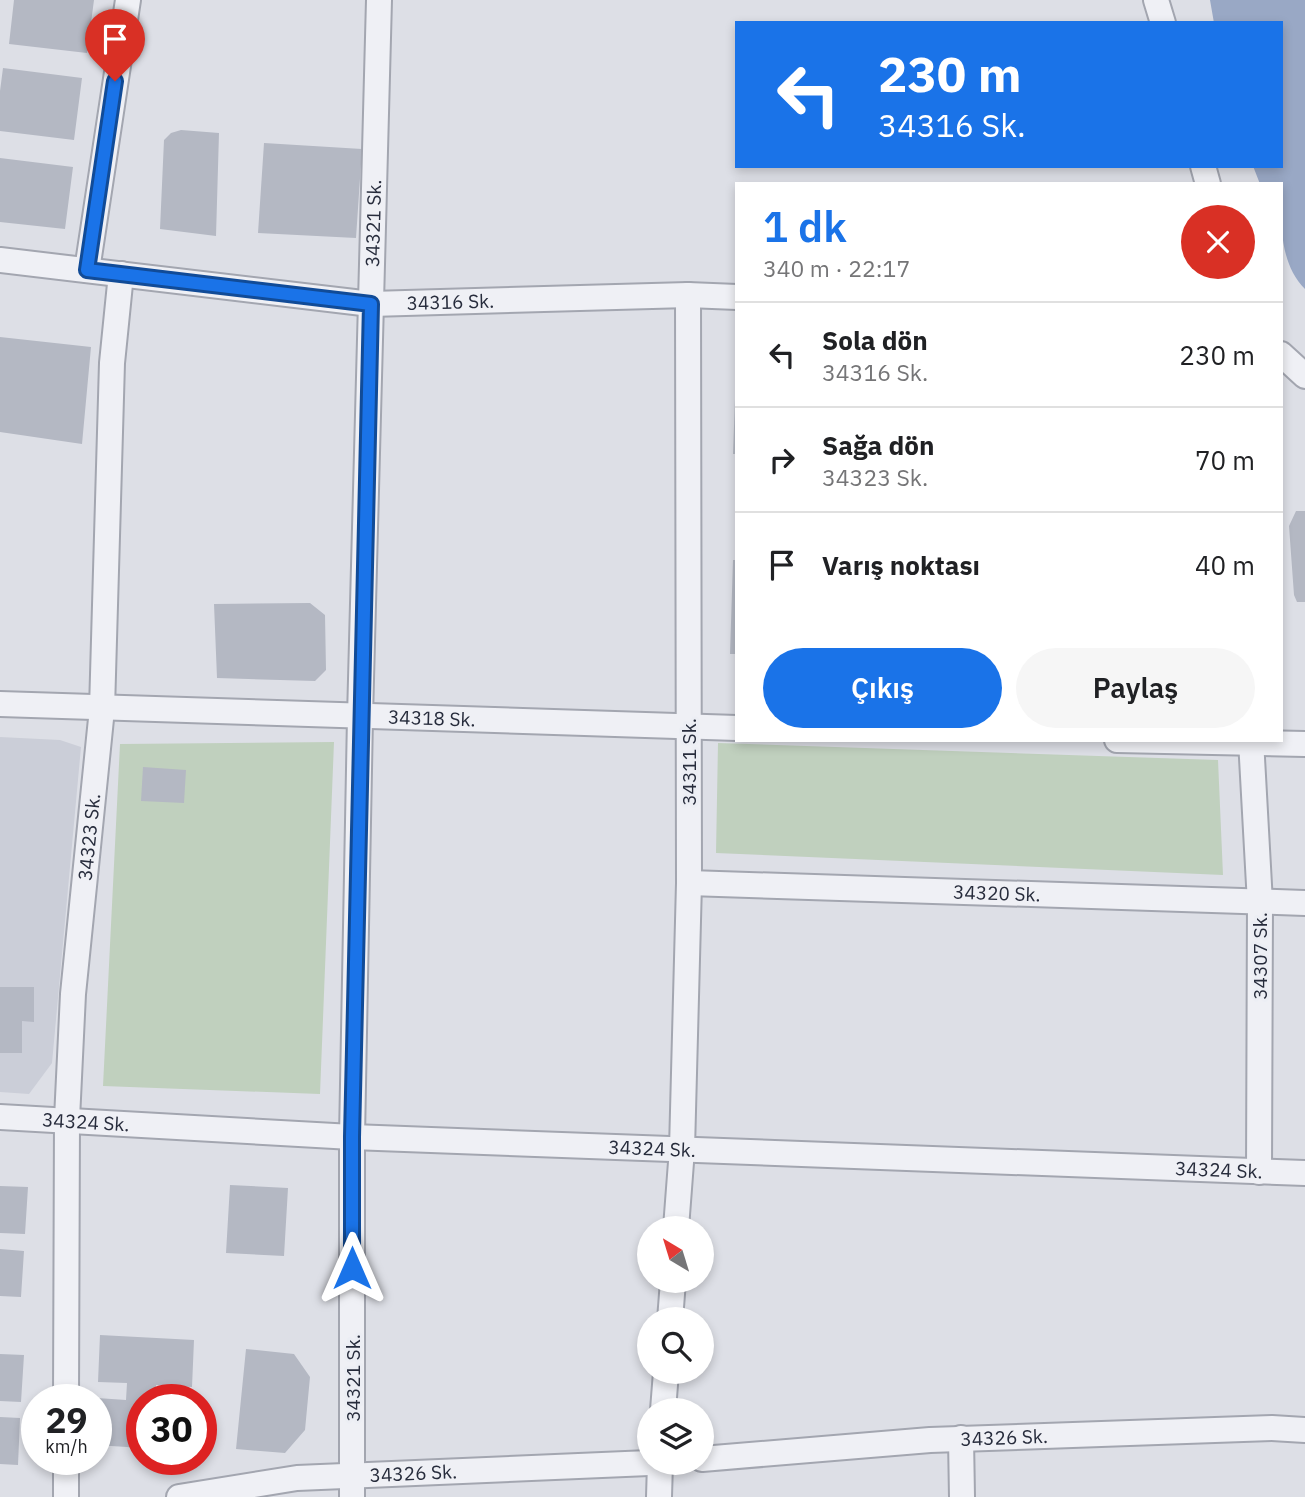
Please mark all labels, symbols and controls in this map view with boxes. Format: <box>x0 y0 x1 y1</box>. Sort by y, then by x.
pin <box>85 9 145 81</box>
icon: arrive <box>96 20 134 58</box>
text: 230 m <box>878 42 1022 105</box>
icon: left <box>763 49 854 140</box>
text: 34316 Sk. <box>878 104 1026 146</box>
street label: 34321 Sk. <box>360 179 386 267</box>
text: 1 dk <box>763 199 847 254</box>
button: close <box>1181 205 1255 279</box>
text: 340 m · 22:17 <box>763 253 910 283</box>
street label: 34316 Sk. <box>406 289 495 315</box>
text: Sola dön <box>822 323 928 357</box>
icon: left <box>763 336 801 374</box>
text: 230 m <box>1179 338 1255 372</box>
text: 34316 Sk. <box>822 357 928 387</box>
text: Sağa dön <box>822 428 934 462</box>
icon: right <box>763 441 801 479</box>
text: 70 m <box>1195 443 1255 477</box>
text: 34323 Sk. <box>822 462 928 492</box>
icon: arrive <box>763 546 801 584</box>
text: Varış noktası <box>822 548 980 582</box>
text: 40 m <box>1195 548 1255 582</box>
button: Çıkış <box>763 648 1002 728</box>
button: Paylaş <box>1016 648 1255 728</box>
street label: 34318 Sk. <box>388 705 476 731</box>
street label: 34311 Sk. <box>677 718 701 806</box>
street label: 34323 Sk. <box>73 792 105 882</box>
street label: 34320 Sk. <box>953 880 1041 906</box>
street label: 34307 Sk. <box>1248 912 1272 1000</box>
street label: 34324 Sk. <box>41 1107 130 1136</box>
street label: 34324 Sk. <box>608 1135 697 1162</box>
street label: 34324 Sk. <box>1175 1156 1263 1183</box>
north arrow <box>637 1216 714 1293</box>
map controls <box>637 1216 714 1475</box>
position arrow <box>315 1231 389 1305</box>
button: search <box>637 1307 714 1384</box>
street label: 34321 Sk. <box>341 1334 365 1422</box>
speed limit sign: 30 <box>126 1384 217 1475</box>
text: 29 <box>45 1397 88 1443</box>
button: layers <box>637 1398 714 1475</box>
street label: 34326 Sk. <box>960 1424 1048 1451</box>
text: km/h <box>45 1435 88 1458</box>
street label: 34326 Sk. <box>369 1459 458 1487</box>

